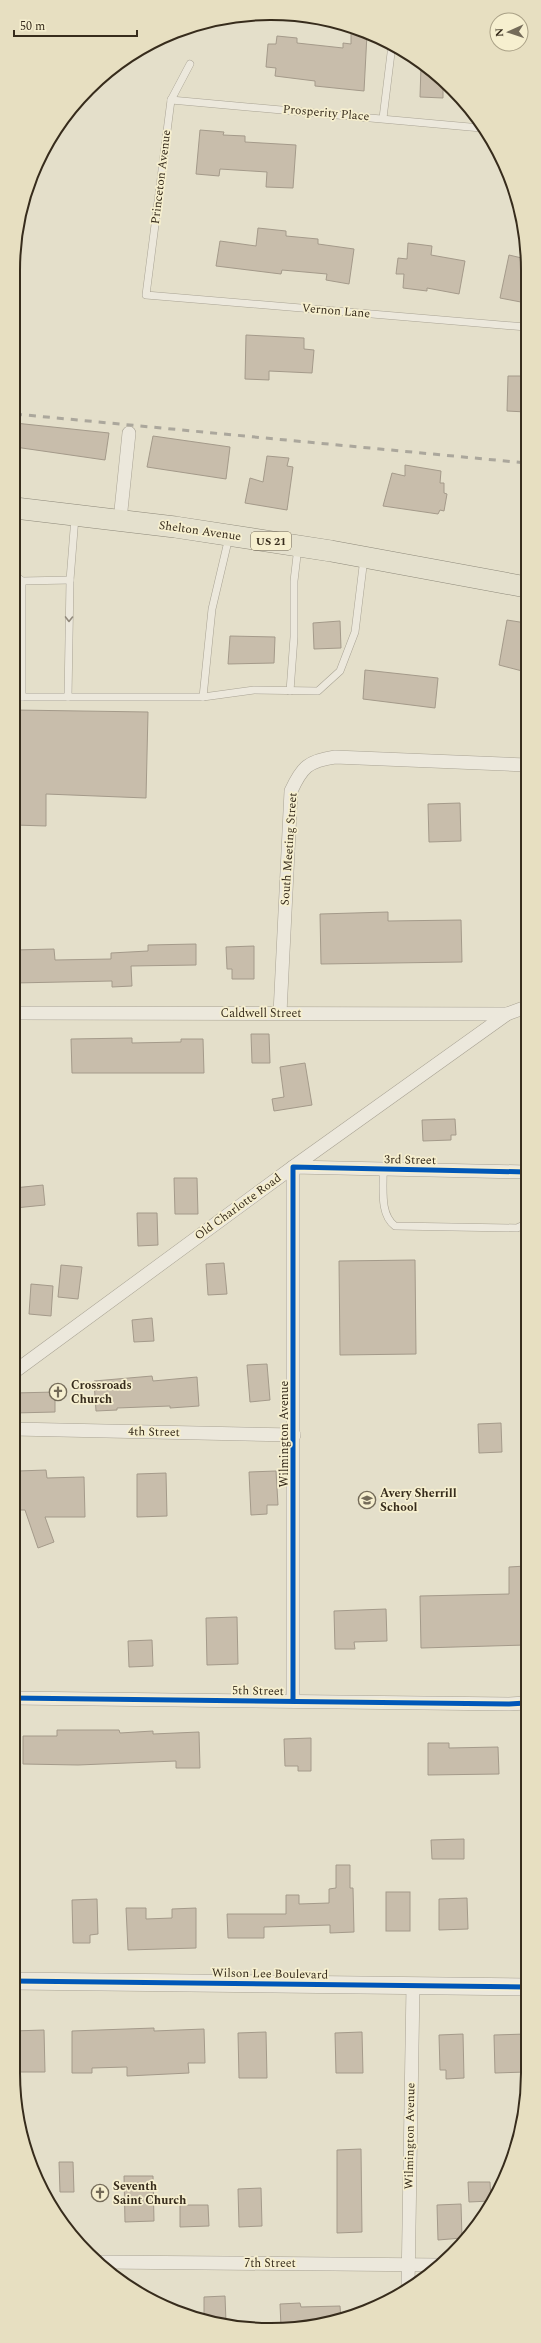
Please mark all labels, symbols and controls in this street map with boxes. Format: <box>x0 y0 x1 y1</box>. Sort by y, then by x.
scale bar <box>14 12 137 38</box>
north arrow <box>489 12 529 52</box>
text: 50 m <box>20 17 45 36</box>
text: N <box>491 28 508 37</box>
street label: Prosperity Place <box>282 100 370 126</box>
street label: Princeton Avenue <box>146 129 176 225</box>
street label: Vernon Lane <box>301 299 371 323</box>
street label: Shelton Avenue <box>158 516 243 546</box>
road number: US 21 <box>251 532 291 550</box>
one-way arrow <box>65 616 73 622</box>
street label: South Meeting Street <box>276 792 302 906</box>
street label: Caldwell Street <box>220 1004 302 1023</box>
street label: 3rd Street <box>384 1150 436 1170</box>
street label: Old Charlotte Road <box>191 1169 286 1245</box>
place label: Crossroads Church <box>71 1376 132 1409</box>
street label: Wilmington Avenue <box>275 1380 294 1487</box>
church icon: Crossroads Church <box>48 1382 68 1402</box>
street label: 4th Street <box>128 1422 180 1442</box>
place label: Avery Sherrill School <box>380 1484 457 1517</box>
school or university icon: Avery Sherrill School <box>357 1490 377 1510</box>
street label: 5th Street <box>232 1681 284 1701</box>
street label: Wilson Lee Boulevard <box>212 1963 329 1985</box>
street label: Wilmington Avenue <box>400 2082 420 2190</box>
place label: Seventh Saint Church <box>113 2177 187 2210</box>
church icon: Seventh Saint Church <box>90 2183 110 2203</box>
street label: 7th Street <box>244 2254 296 2273</box>

